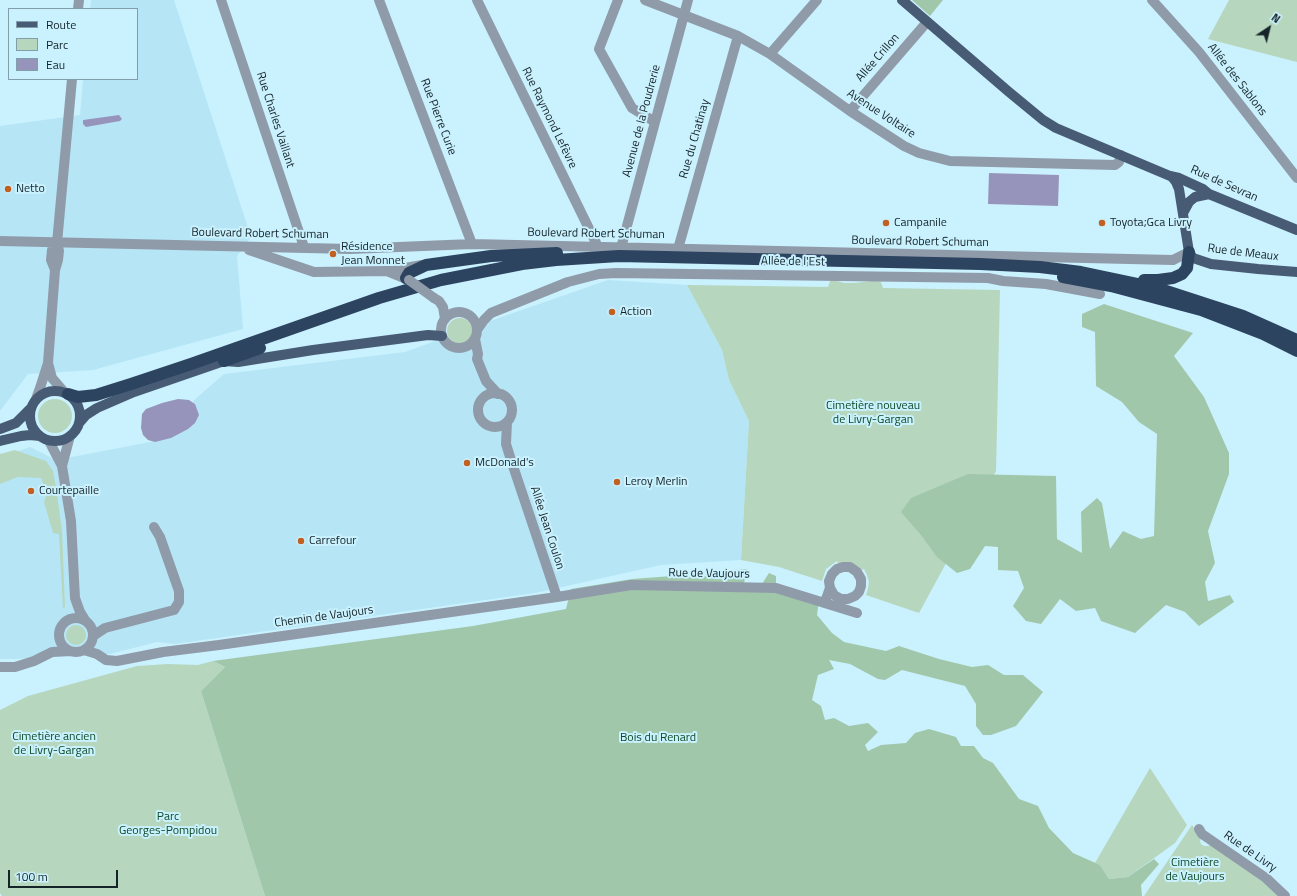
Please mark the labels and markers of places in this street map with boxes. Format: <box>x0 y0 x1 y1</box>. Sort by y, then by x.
place label: Netto <box>16 182 45 196</box>
marker: Netto <box>3 184 13 194</box>
place label: Campanile <box>894 216 947 230</box>
place label: Toyota;Gca Livry <box>1110 216 1192 230</box>
marker: Campanile <box>881 218 891 228</box>
marker: Toyota;Gca Livry <box>1097 218 1107 228</box>
place label: Résidence Jean Monnet <box>341 240 405 268</box>
marker: Résidence Jean Monnet <box>328 249 338 259</box>
place label: Action <box>620 305 652 319</box>
marker: Action <box>607 307 617 317</box>
place label: McDonald's <box>475 456 534 470</box>
marker: McDonald's <box>462 458 472 468</box>
place label: Leroy Merlin <box>625 475 688 489</box>
marker: Leroy Merlin <box>612 477 622 487</box>
place label: Courtepaille <box>39 484 99 498</box>
marker: Courtepaille <box>26 486 36 496</box>
place label: Carrefour <box>309 534 357 548</box>
marker: Carrefour <box>296 536 306 546</box>

